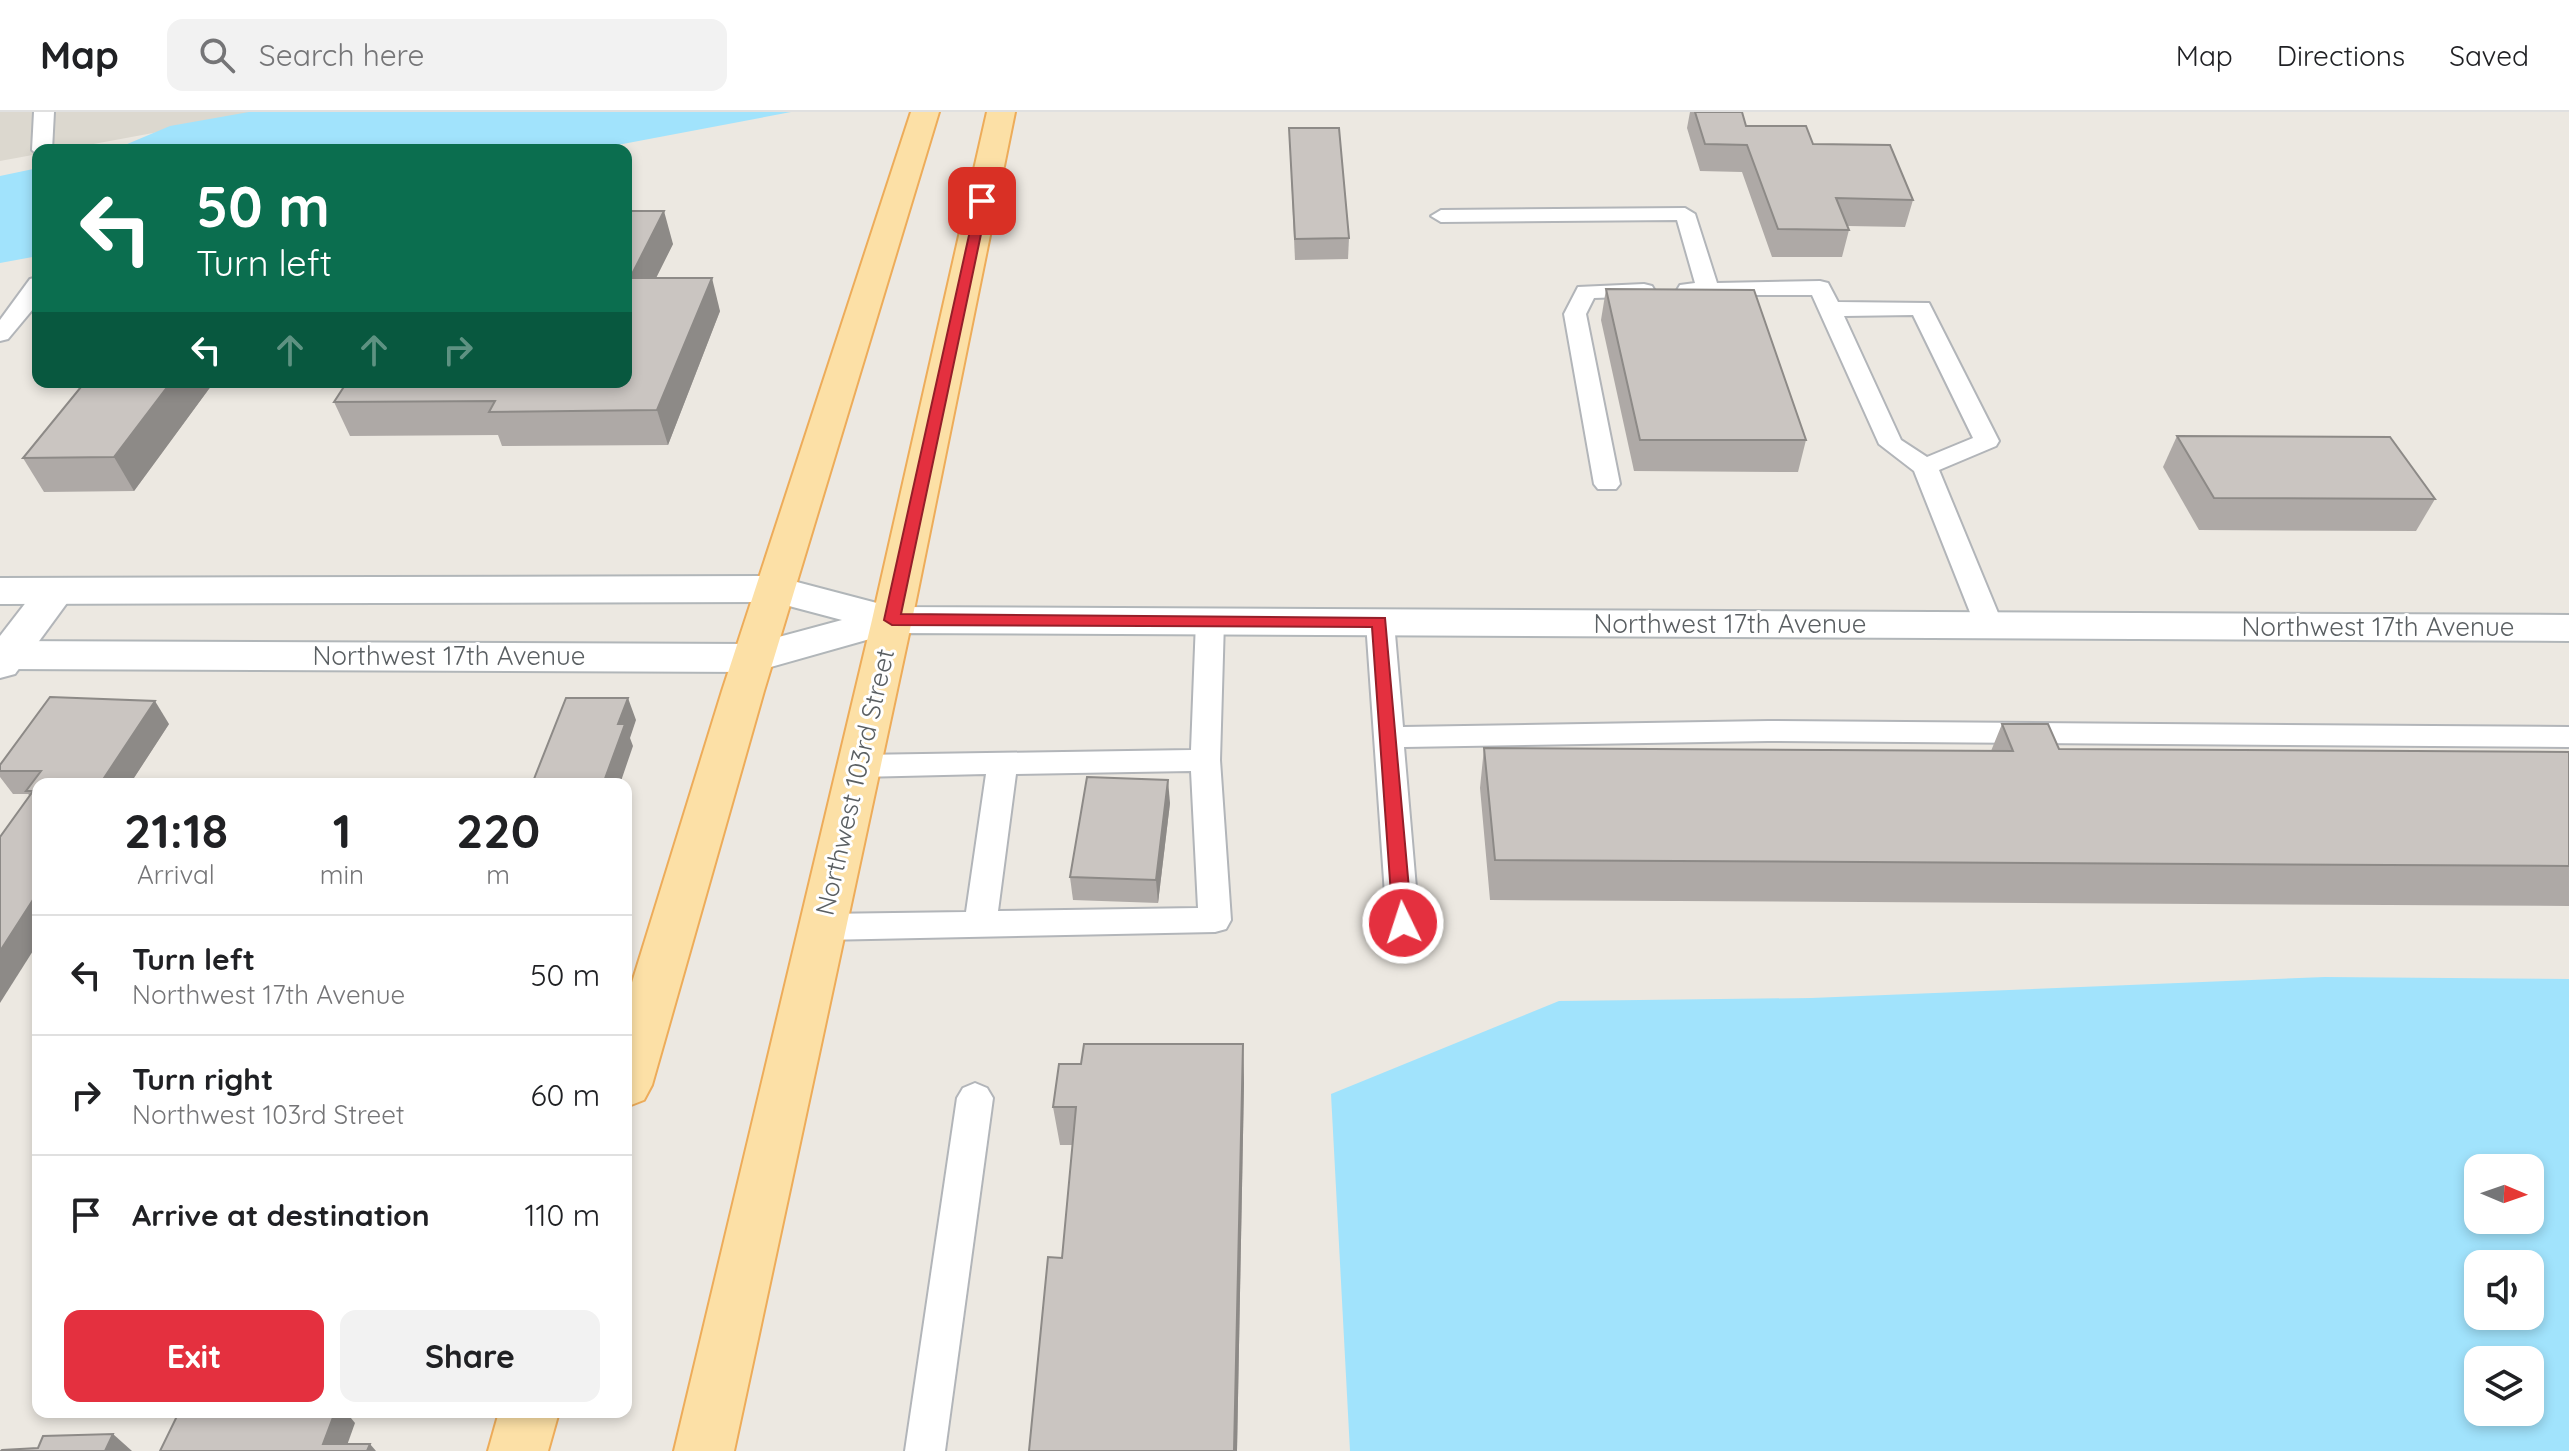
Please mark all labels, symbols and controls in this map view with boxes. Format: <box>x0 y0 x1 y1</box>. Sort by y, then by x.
search box <box>167 19 727 91</box>
text: Map <box>40 31 119 79</box>
icon: search <box>195 33 239 77</box>
text: Search here <box>259 36 424 74</box>
text: Map <box>2176 38 2233 73</box>
text: Directions <box>2277 38 2405 73</box>
text: Saved <box>2449 38 2529 73</box>
pin <box>948 167 1016 235</box>
text: 50 m <box>196 171 330 241</box>
icon: left <box>64 176 168 280</box>
icon: arrive <box>960 179 1004 223</box>
text: Turn left <box>196 240 332 285</box>
icon: left <box>184 328 228 372</box>
icon: ahead <box>268 328 312 372</box>
icon: ahead <box>352 328 396 372</box>
icon: right <box>436 328 480 372</box>
street label: Northwest 17th Avenue <box>1593 607 1867 640</box>
street label: Northwest 17th Avenue <box>2241 610 2515 643</box>
street label: Northwest 17th Avenue <box>312 639 586 672</box>
street label: Northwest 103rd Street <box>808 645 901 918</box>
text: 21:18 <box>124 800 228 860</box>
text: 1 <box>333 800 351 860</box>
text: 220 <box>456 800 540 860</box>
text: Arrival <box>137 858 215 891</box>
text: min <box>320 858 364 891</box>
text: m <box>486 858 510 891</box>
position arrow <box>1361 881 1445 965</box>
text: Turn left <box>132 940 255 978</box>
icon: left <box>64 953 108 997</box>
text: 50 m <box>530 956 600 994</box>
text: Northwest 17th Avenue <box>132 978 405 1011</box>
text: Turn right <box>132 1060 273 1098</box>
icon: right <box>64 1073 108 1117</box>
text: 60 m <box>530 1076 600 1114</box>
text: Northwest 103rd Street <box>132 1098 405 1131</box>
north arrow <box>2464 1154 2544 1234</box>
map controls <box>2464 1154 2544 1426</box>
icon: arrive <box>64 1193 108 1237</box>
text: Arrive at destination <box>132 1196 430 1234</box>
text: 110 m <box>524 1196 600 1234</box>
button: sound <box>2464 1250 2544 1330</box>
button: Exit <box>64 1310 324 1402</box>
button: Share <box>340 1310 600 1402</box>
button: layers <box>2464 1346 2544 1426</box>

